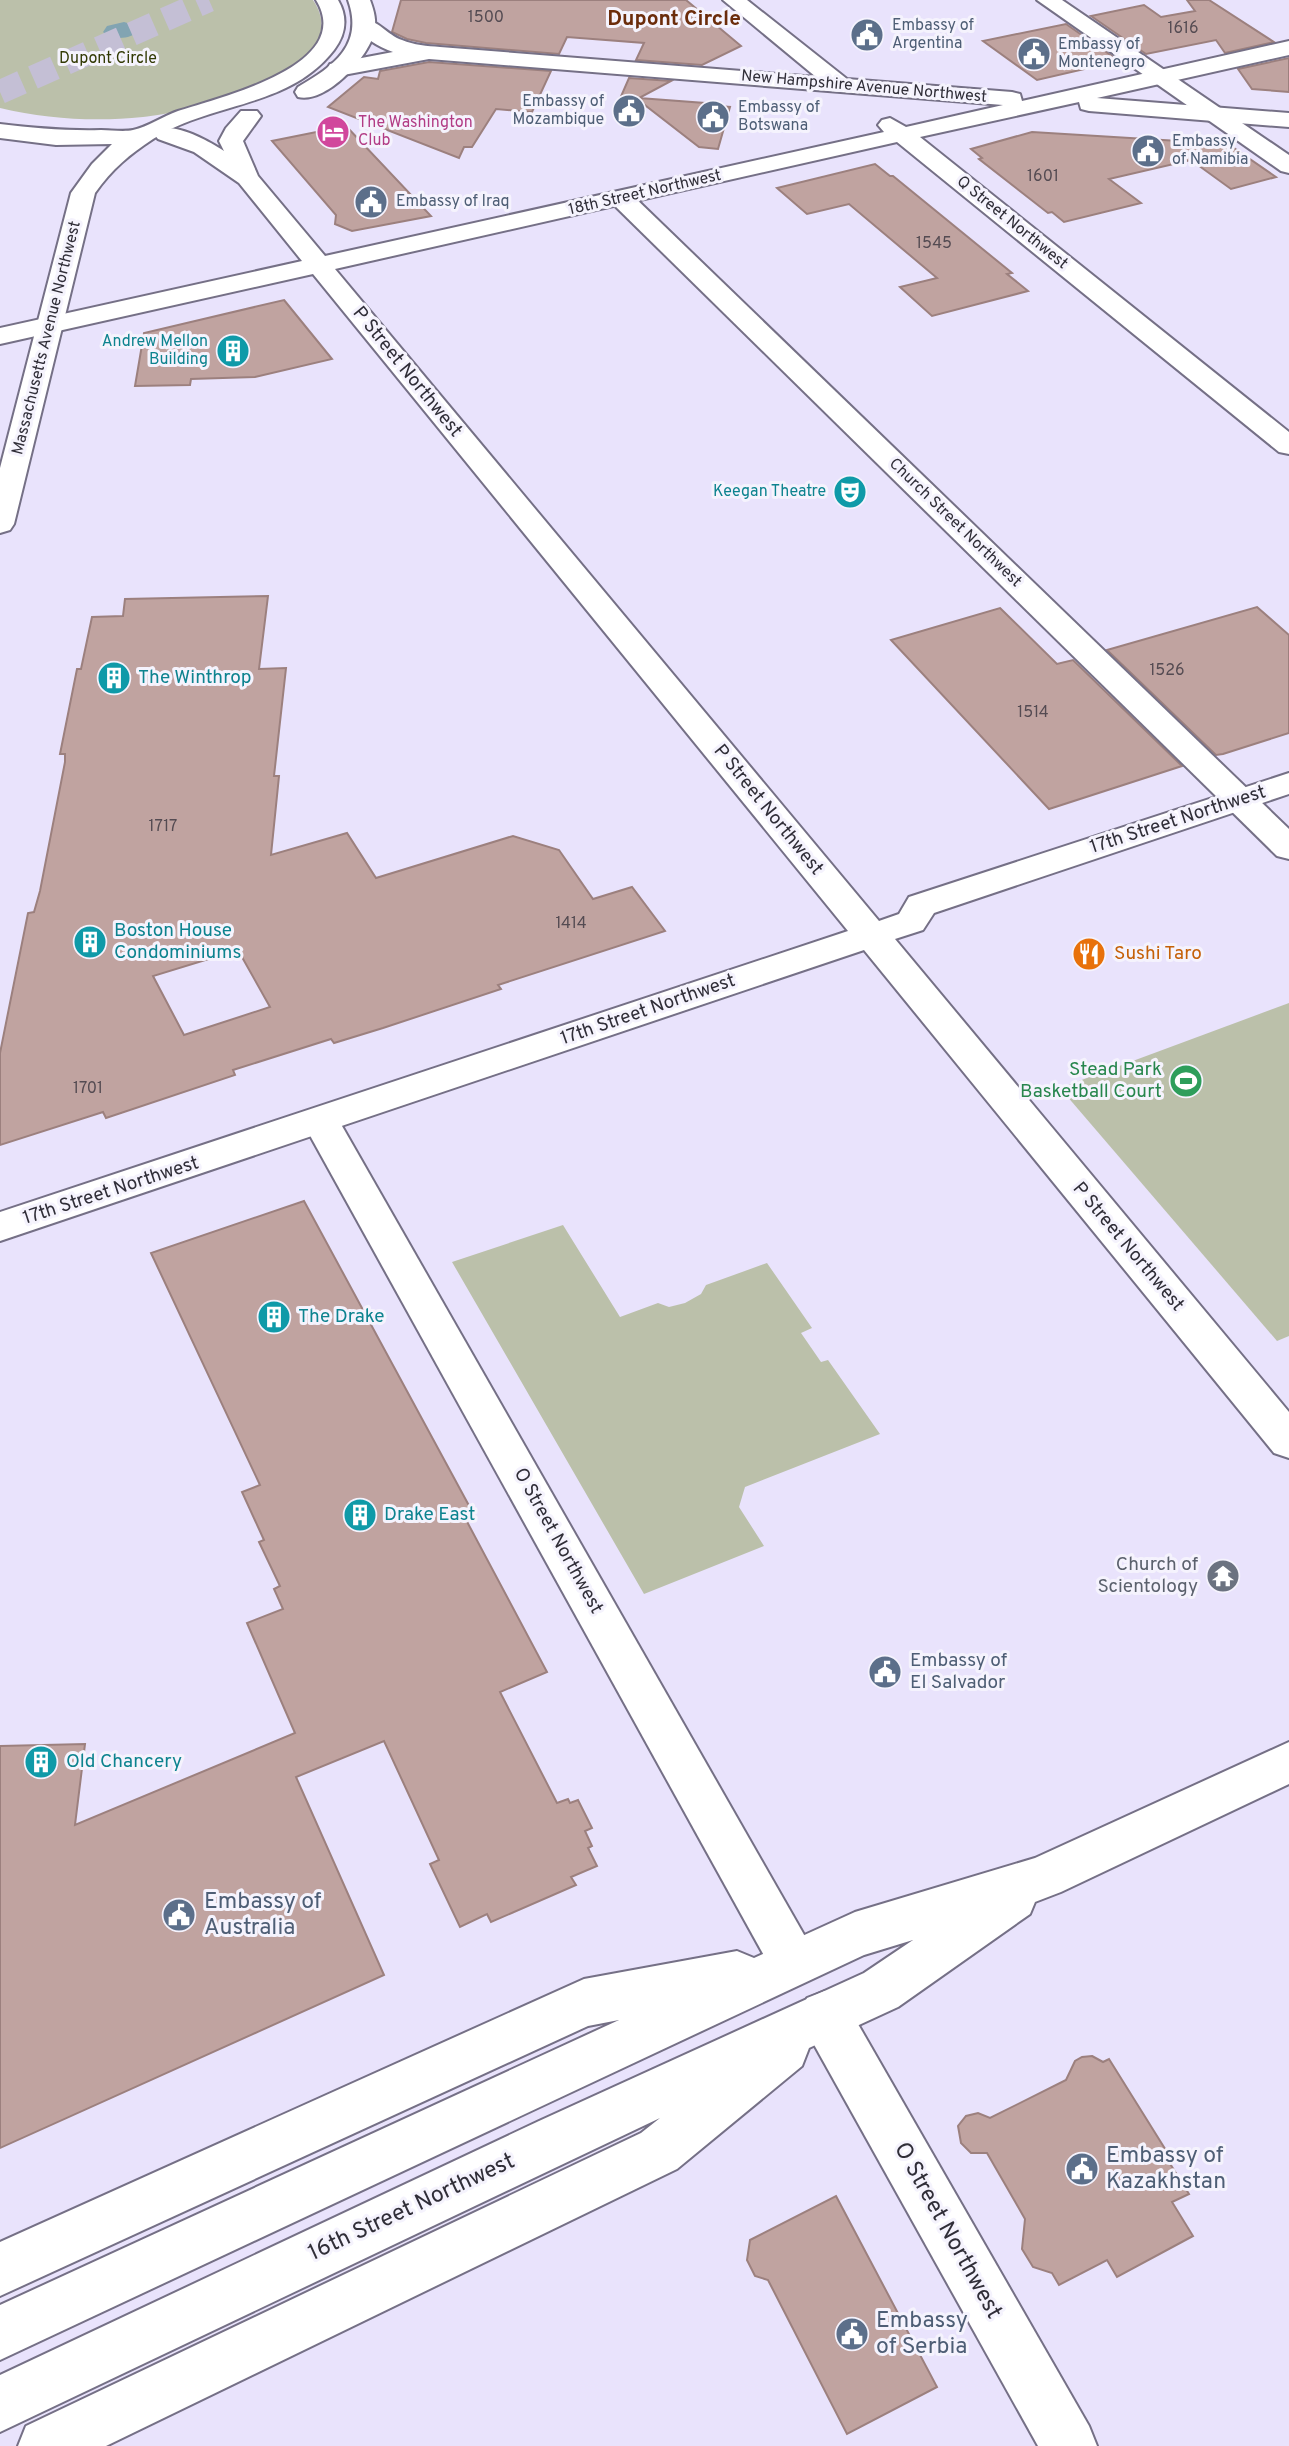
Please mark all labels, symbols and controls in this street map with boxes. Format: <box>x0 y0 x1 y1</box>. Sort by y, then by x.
district label: Dupont Circle <box>607 6 741 33</box>
house number: 1500 <box>468 8 504 28</box>
public building icon: Embassy of Argentina <box>848 16 886 54</box>
place label: Embassy of Argentina <box>892 16 974 54</box>
house number: 1616 <box>1167 19 1199 39</box>
public building icon: Embassy of Montenegro <box>1015 35 1053 73</box>
place label: Embassy of Montenegro <box>1058 35 1145 73</box>
park label: Dupont Circle <box>59 49 157 69</box>
street label: New Hampshire Avenue Northwest <box>740 66 988 108</box>
place label: Embassy of Mozambique <box>512 92 605 130</box>
public building icon: Embassy of Mozambique <box>610 92 648 130</box>
public building icon: Embassy of Botswana <box>694 98 732 136</box>
place label: Embassy of Botswana <box>738 98 820 136</box>
hotel icon: The Washington Club <box>314 113 352 151</box>
place label: The Washington Club <box>358 113 473 151</box>
public building icon: Embassy of Namibia <box>1129 132 1167 170</box>
place label: Embassy of Namibia <box>1172 132 1248 170</box>
street label: 18th Street Northwest <box>567 166 723 220</box>
house number: 1601 <box>1027 167 1059 187</box>
street label: Q Street Northwest <box>952 172 1072 274</box>
public building icon: Embassy of Iraq <box>352 183 390 221</box>
place label: Embassy of Iraq <box>396 192 510 212</box>
street label: Massachusetts Avenue Northwest <box>8 219 86 457</box>
house number: 1545 <box>916 234 952 254</box>
street label: P Street Northwest <box>347 302 467 442</box>
place label: Andrew Mellon Building <box>102 332 208 370</box>
building icon: Andrew Mellon Building <box>214 332 252 370</box>
street label: Church Street Northwest <box>884 454 1026 592</box>
theatre icon: Keegan Theatre <box>831 473 869 511</box>
place label: Keegan Theatre <box>713 482 826 502</box>
building icon: The Winthrop <box>95 659 133 697</box>
house number: 1526 <box>1149 661 1185 681</box>
place label: The Winthrop <box>138 666 251 690</box>
house number: 1514 <box>1017 703 1049 723</box>
street label: P Street Northwest <box>708 740 828 880</box>
street label: 17th Street Northwest <box>1087 780 1269 860</box>
house number: 1717 <box>149 817 177 837</box>
house number: 1414 <box>555 914 587 934</box>
place label: Boston House Condominiums <box>114 919 241 965</box>
building icon: Boston House Condominiums <box>71 923 109 961</box>
restaurant icon: Sushi Taro <box>1070 935 1108 973</box>
place label: Sushi Taro <box>1114 942 1202 966</box>
street label: 17th Street Northwest <box>557 969 739 1051</box>
place label: Stead Park Basketball Court <box>1020 1058 1162 1104</box>
sports icon: Stead Park Basketball Court <box>1167 1062 1205 1100</box>
house number: 1701 <box>73 1079 103 1099</box>
street label: 17th Street Northwest <box>20 1151 202 1231</box>
street label: P Street Northwest <box>1067 1177 1189 1317</box>
building icon: The Drake <box>255 1298 293 1336</box>
place label: The Drake <box>298 1305 385 1329</box>
street label: O Street Northwest <box>508 1464 608 1618</box>
building icon: Drake East <box>341 1496 379 1534</box>
place label: Drake East <box>384 1503 475 1527</box>
place label: Church of Scientology <box>1097 1553 1199 1599</box>
temple icon: Church of Scientology <box>1204 1557 1242 1595</box>
place label: Embassy of El Salvador <box>910 1649 1008 1695</box>
public building icon: Embassy of El Salvador <box>866 1653 904 1691</box>
building icon: Old Chancery <box>22 1743 60 1781</box>
place label: Old Chancery <box>66 1750 182 1774</box>
place label: Embassy of Australia <box>204 1888 322 1943</box>
public building icon: Embassy of Australia <box>160 1896 198 1934</box>
street label: O Street Northwest <box>886 2137 1008 2325</box>
place label: Embassy of Kazakhstan <box>1106 2142 1226 2197</box>
street label: 16th Street Northwest <box>304 2147 520 2269</box>
public building icon: Embassy of Kazakhstan <box>1063 2150 1101 2188</box>
place label: Embassy of Serbia <box>876 2307 968 2362</box>
public building icon: Embassy of Serbia <box>833 2315 871 2353</box>

